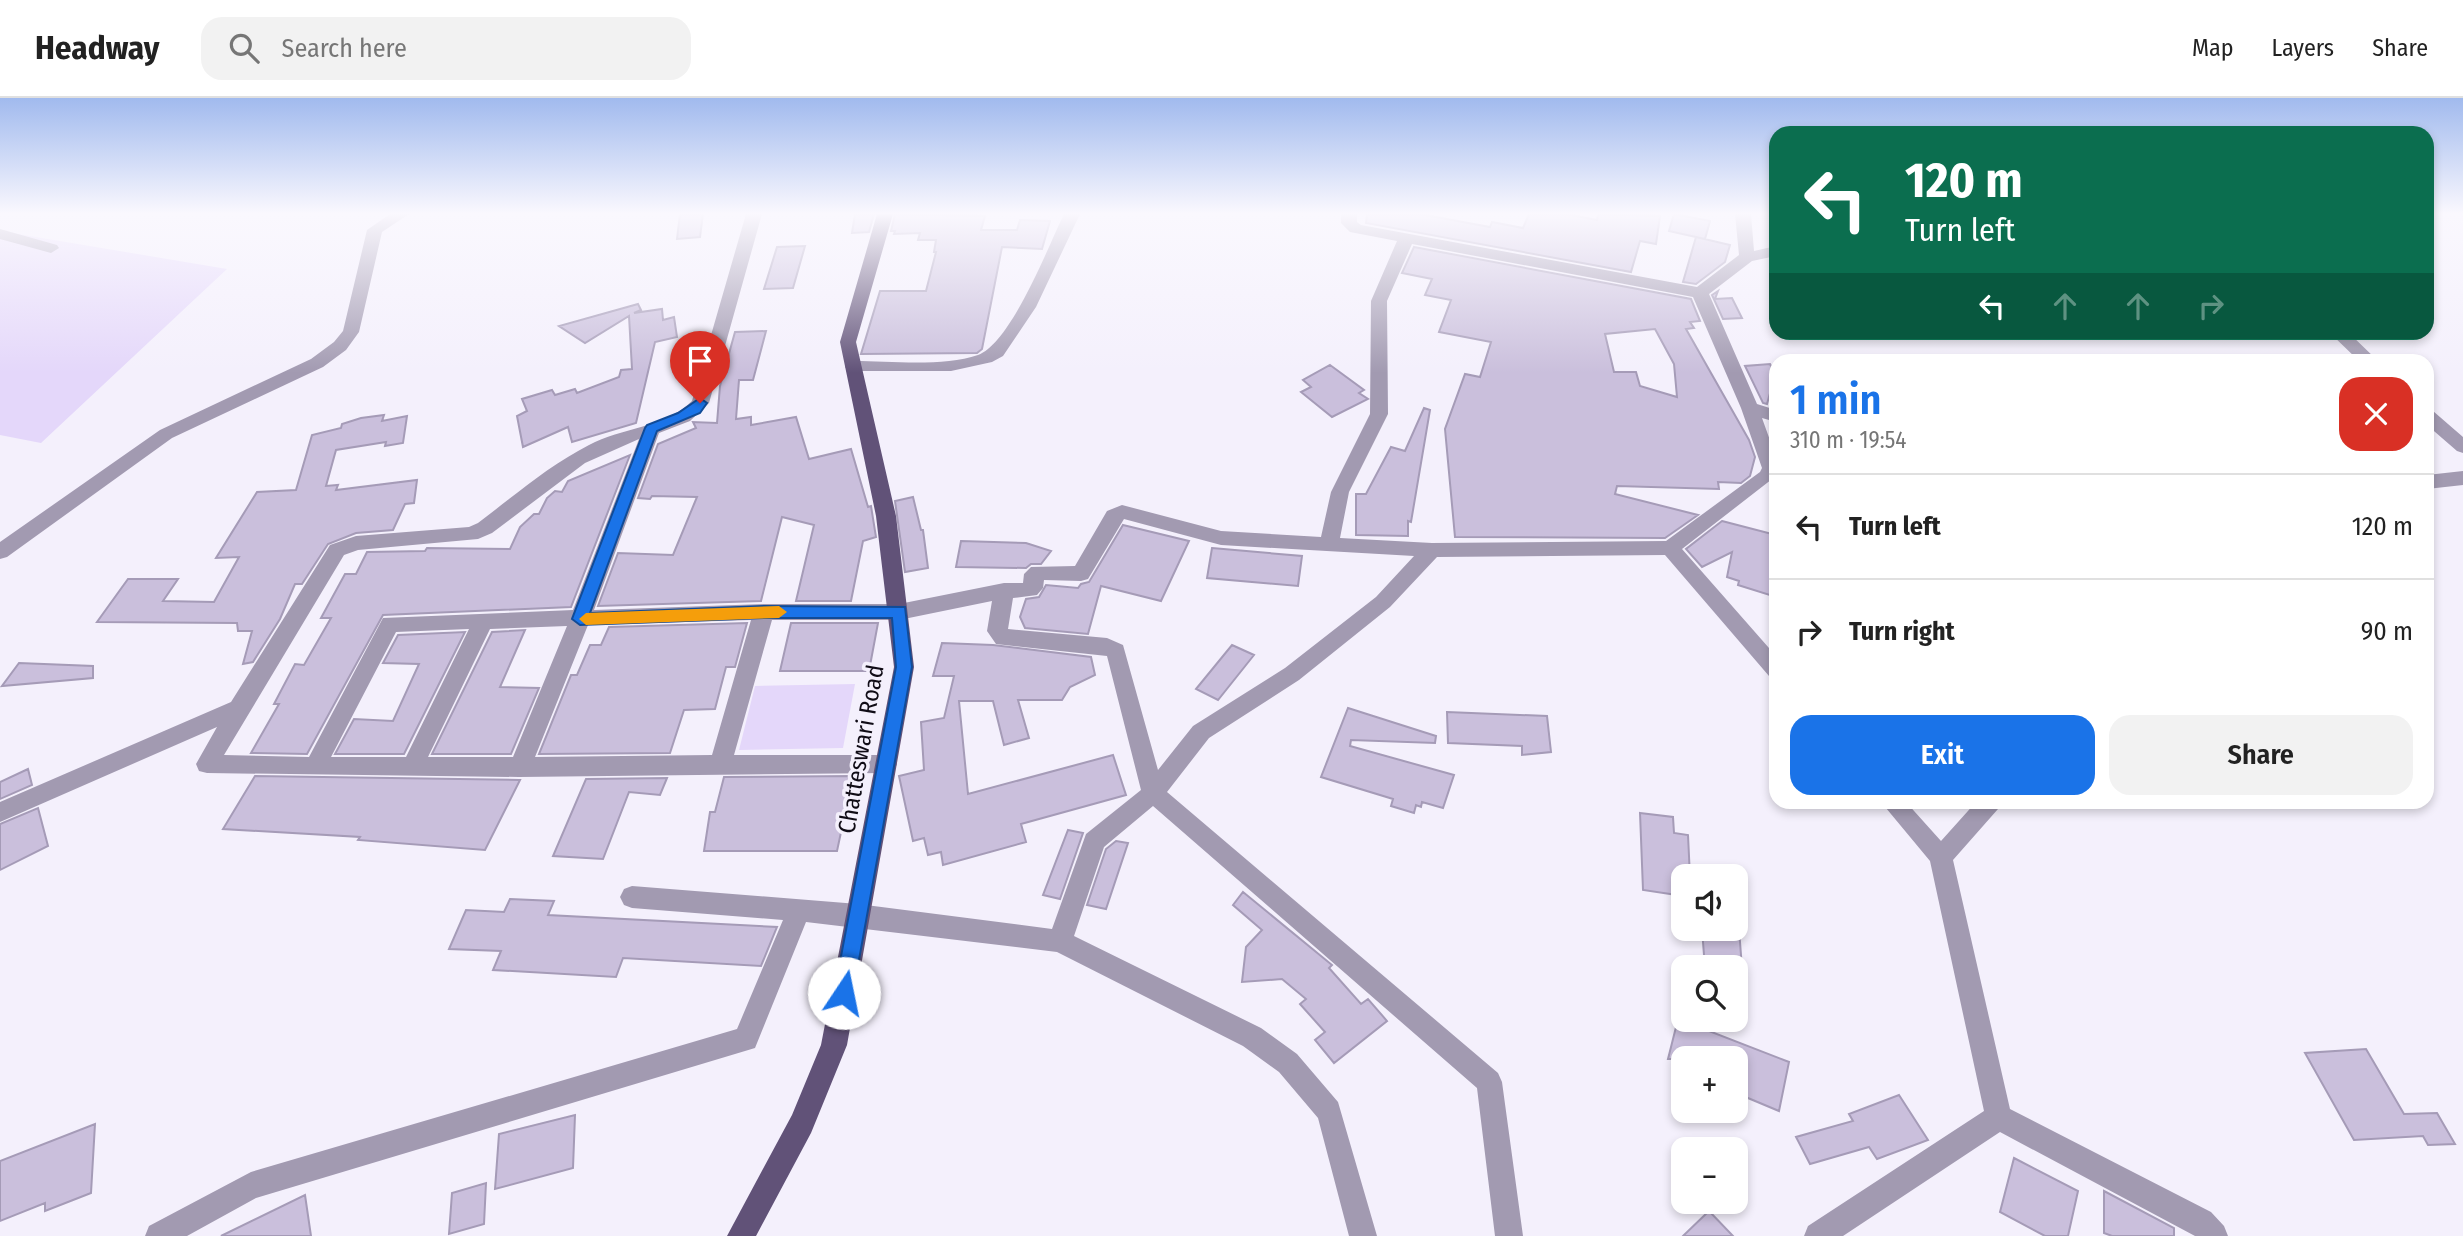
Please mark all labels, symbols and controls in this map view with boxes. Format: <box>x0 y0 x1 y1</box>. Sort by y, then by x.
search box <box>201 17 691 80</box>
text: Headway <box>35 28 159 68</box>
icon: search <box>225 29 263 67</box>
text: Search here <box>281 33 407 64</box>
text: Map <box>2192 34 2234 62</box>
text: Layers <box>2272 34 2334 62</box>
text: Share <box>2372 34 2428 62</box>
text: 120 m <box>1905 151 2023 210</box>
icon: left <box>1790 154 1881 245</box>
text: Turn left <box>1905 211 2015 249</box>
icon: left <box>1973 287 2011 325</box>
icon: ahead <box>2046 287 2084 325</box>
icon: ahead <box>2119 287 2157 325</box>
icon: right <box>2192 287 2230 325</box>
pin <box>670 331 730 403</box>
icon: arrive <box>681 342 719 380</box>
text: 1 min <box>1790 375 1881 425</box>
button: close <box>2339 377 2413 451</box>
text: 310 m · 19:54 <box>1790 426 1906 454</box>
icon: left <box>1790 508 1828 546</box>
text: Turn left <box>1849 511 1941 542</box>
text: 120 m <box>2352 511 2413 542</box>
icon: right <box>1790 613 1828 651</box>
text: Turn right <box>1849 616 1955 647</box>
text: 90 m <box>2361 616 2413 647</box>
street label: Chatteswari Road <box>832 663 890 835</box>
button: Exit <box>1790 715 2095 795</box>
button: Share <box>2109 715 2413 795</box>
map controls <box>1671 864 1748 1214</box>
button: sound <box>1671 864 1748 941</box>
button: search <box>1671 955 1748 1032</box>
position arrow <box>807 956 881 1030</box>
button: + <box>1671 1046 1748 1123</box>
button: − <box>1671 1137 1748 1214</box>

